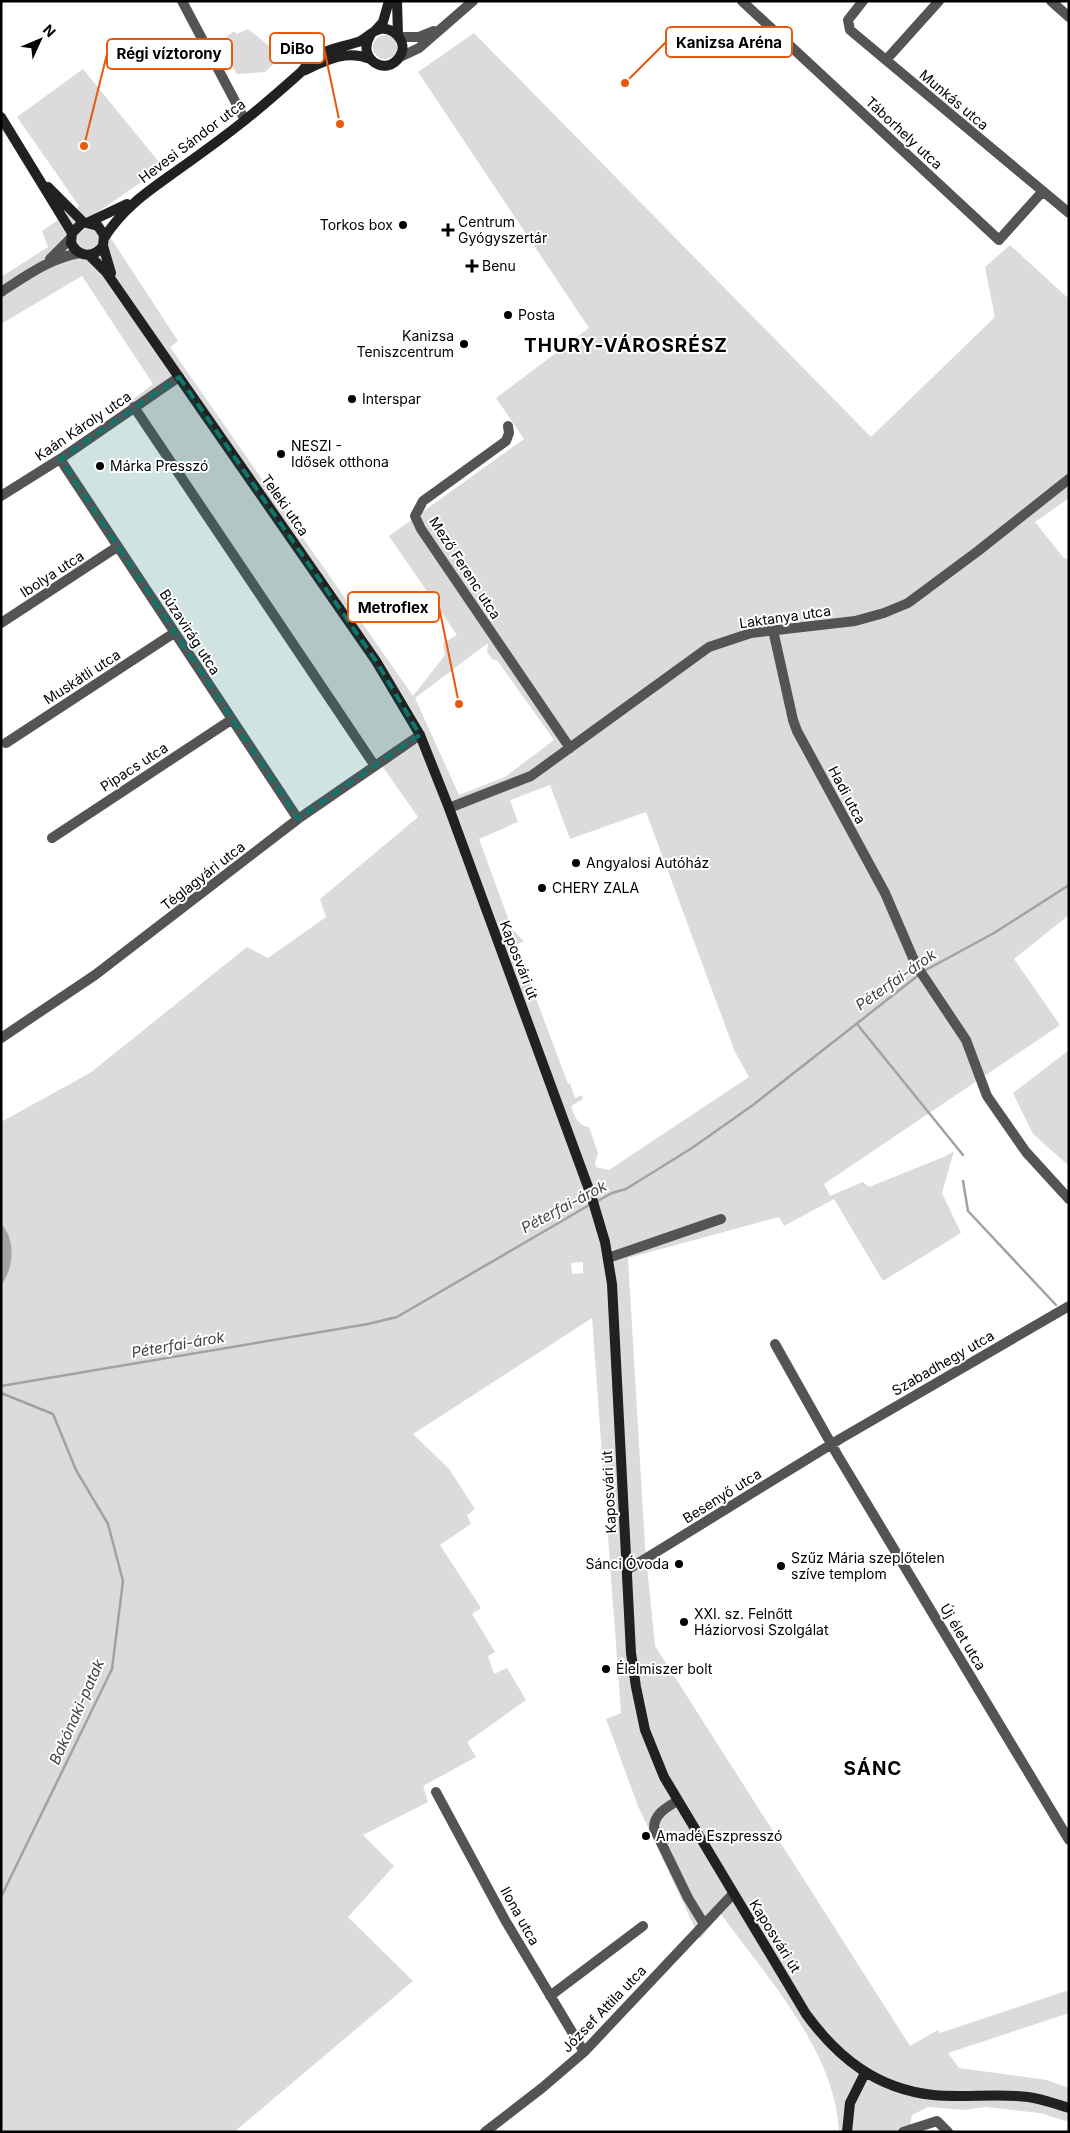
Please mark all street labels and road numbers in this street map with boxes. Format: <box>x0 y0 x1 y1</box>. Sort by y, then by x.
street label: Munkás utca <box>916 66 992 133</box>
street label: Táborhely utca <box>862 93 946 173</box>
street label: Hevesi Sándor utca <box>135 95 248 186</box>
street label: Kaán Károly utca <box>32 387 134 464</box>
street label: Teleki utca <box>258 471 313 539</box>
street label: Mező Ferenc utca <box>426 513 505 622</box>
street label: Ibolya utca <box>17 547 87 600</box>
street label: Búzavirág utca <box>156 586 224 678</box>
street label: Laktanya utca <box>738 602 832 631</box>
street label: Muskátli utca <box>40 646 123 708</box>
street label: Pipacs utca <box>97 738 171 795</box>
street label: Hadi utca <box>825 763 870 827</box>
street label: Téglagyári utca <box>157 838 248 914</box>
street label: Kaposvári út <box>497 918 542 1002</box>
street label: Szabadhegy utca <box>889 1326 997 1399</box>
street label: Kaposvári út <box>598 1450 619 1534</box>
street label: Besenyő utca <box>679 1465 764 1527</box>
street label: Új élet utca <box>937 1600 990 1673</box>
street label: Ilona utca <box>497 1883 543 1948</box>
street label: Kaposvári út <box>746 1896 805 1976</box>
street label: József Attila utca <box>558 1962 649 2056</box>

